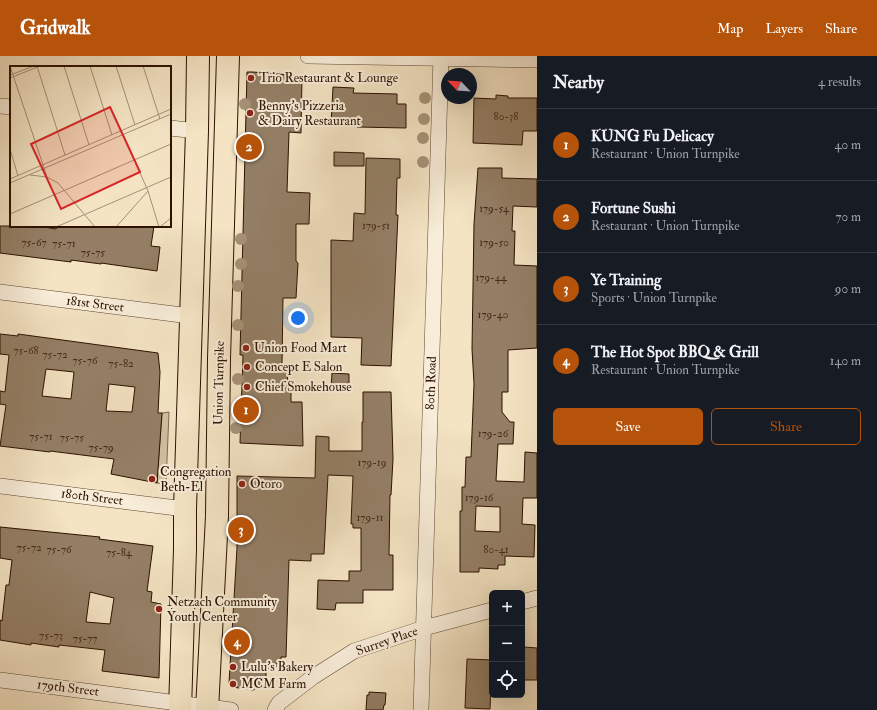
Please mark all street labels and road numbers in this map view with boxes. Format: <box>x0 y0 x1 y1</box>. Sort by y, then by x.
street label: 181st Street <box>65 293 125 315</box>
street label: Union Turnpike <box>210 340 229 425</box>
street label: 80th Road <box>422 355 440 410</box>
street label: 180th Street <box>60 485 124 509</box>
street label: Surrey Place <box>354 623 421 660</box>
street label: 179th Street <box>36 676 100 700</box>

